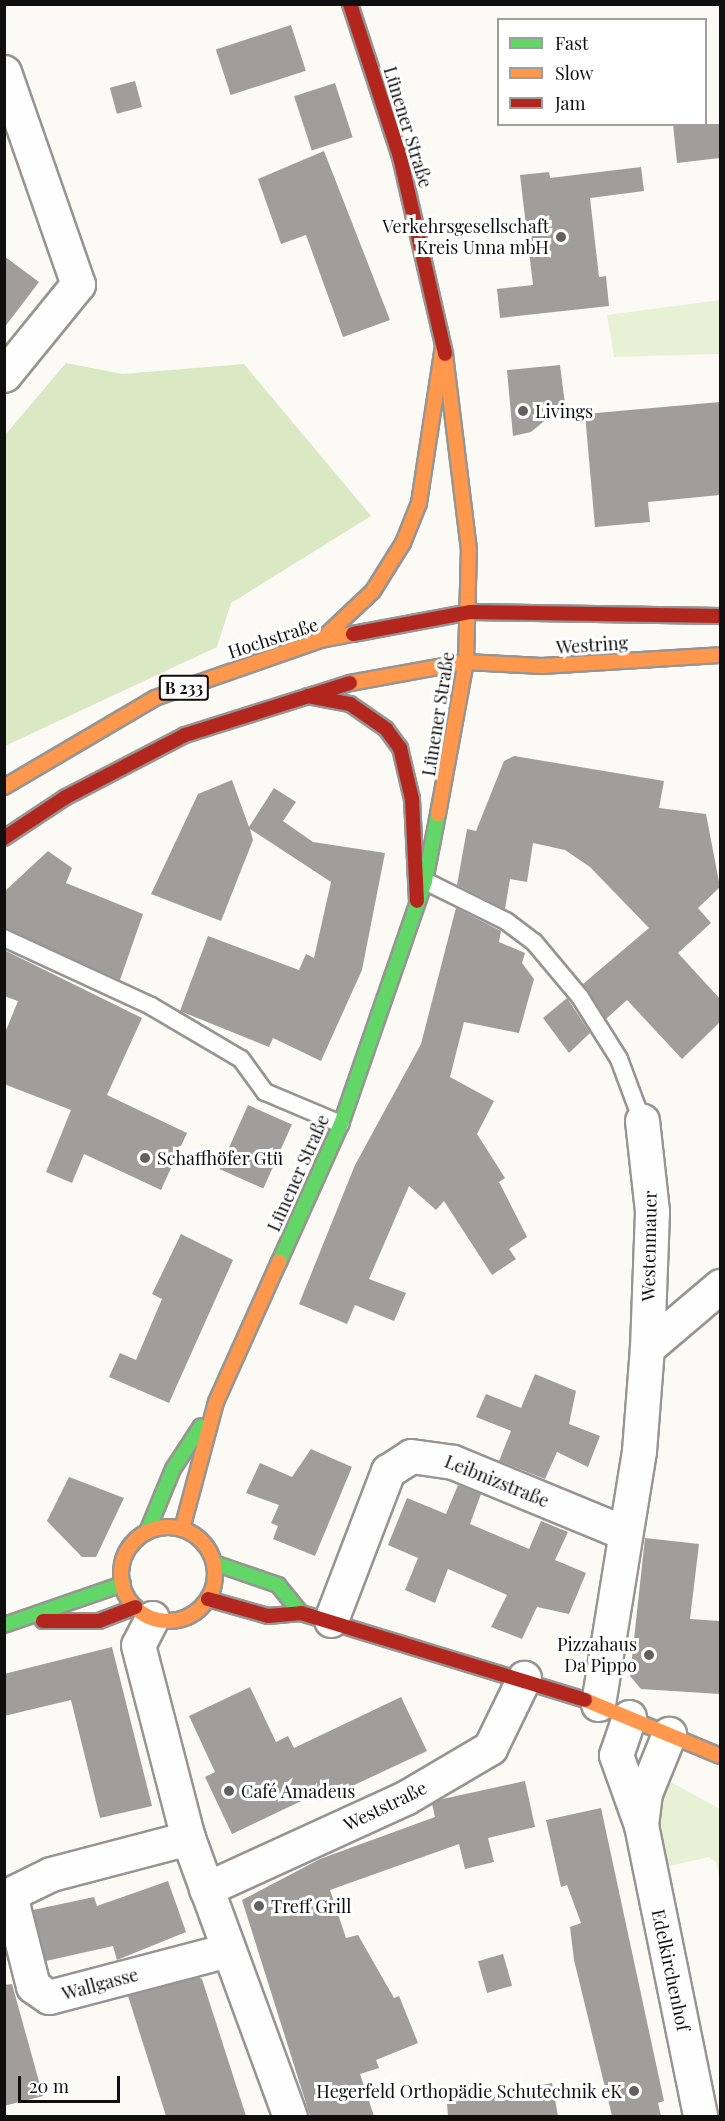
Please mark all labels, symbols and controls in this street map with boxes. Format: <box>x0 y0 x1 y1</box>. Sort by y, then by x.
legend <box>497 18 707 126</box>
text: Fast <box>555 31 588 55</box>
text: Slow <box>555 61 593 85</box>
street label: Lünener Straße <box>379 64 437 190</box>
text: Jam <box>555 91 585 115</box>
place label: Verkehrsgesellschaft Kreis Unna mbH <box>382 216 549 258</box>
marker: Verkehrsgesellschaft Kreis Unna mbH <box>554 230 568 244</box>
place label: Livings <box>535 400 593 422</box>
marker: Livings <box>516 404 530 418</box>
street label: Hochstraße <box>225 613 321 663</box>
street label: Westring <box>555 632 629 658</box>
street label: Lünener Straße <box>417 650 459 778</box>
road number: B 233 <box>158 675 210 701</box>
street label: Lünener Straße <box>263 1111 333 1235</box>
place label: Schaffhöfer Gtü <box>157 1147 284 1169</box>
marker: Schaffhöfer Gtü <box>138 1151 152 1165</box>
street label: Westenmauer <box>637 1190 661 1302</box>
street label: Leibnizstraße <box>442 1450 552 1512</box>
place label: Pizzahaus Da Pippo <box>557 1634 637 1676</box>
marker: Pizzahaus Da Pippo <box>642 1648 656 1662</box>
street label: Weststraße <box>340 1777 430 1835</box>
place label: Café Amadeus <box>241 1780 356 1802</box>
marker: Café Amadeus <box>222 1784 236 1798</box>
place label: Treff Grill <box>271 1895 351 1917</box>
marker: Treff Grill <box>252 1899 266 1913</box>
street label: Edelkirchenhof <box>648 1907 694 2033</box>
street label: Wallgasse <box>59 1963 141 2005</box>
scale bar <box>21 2064 123 2102</box>
text: 20 m <box>29 2074 69 2098</box>
place label: Hegerfeld Orthopädie Schutechnik eK <box>316 2080 622 2102</box>
marker: Hegerfeld Orthopädie Schutechnik eK <box>627 2084 641 2098</box>

